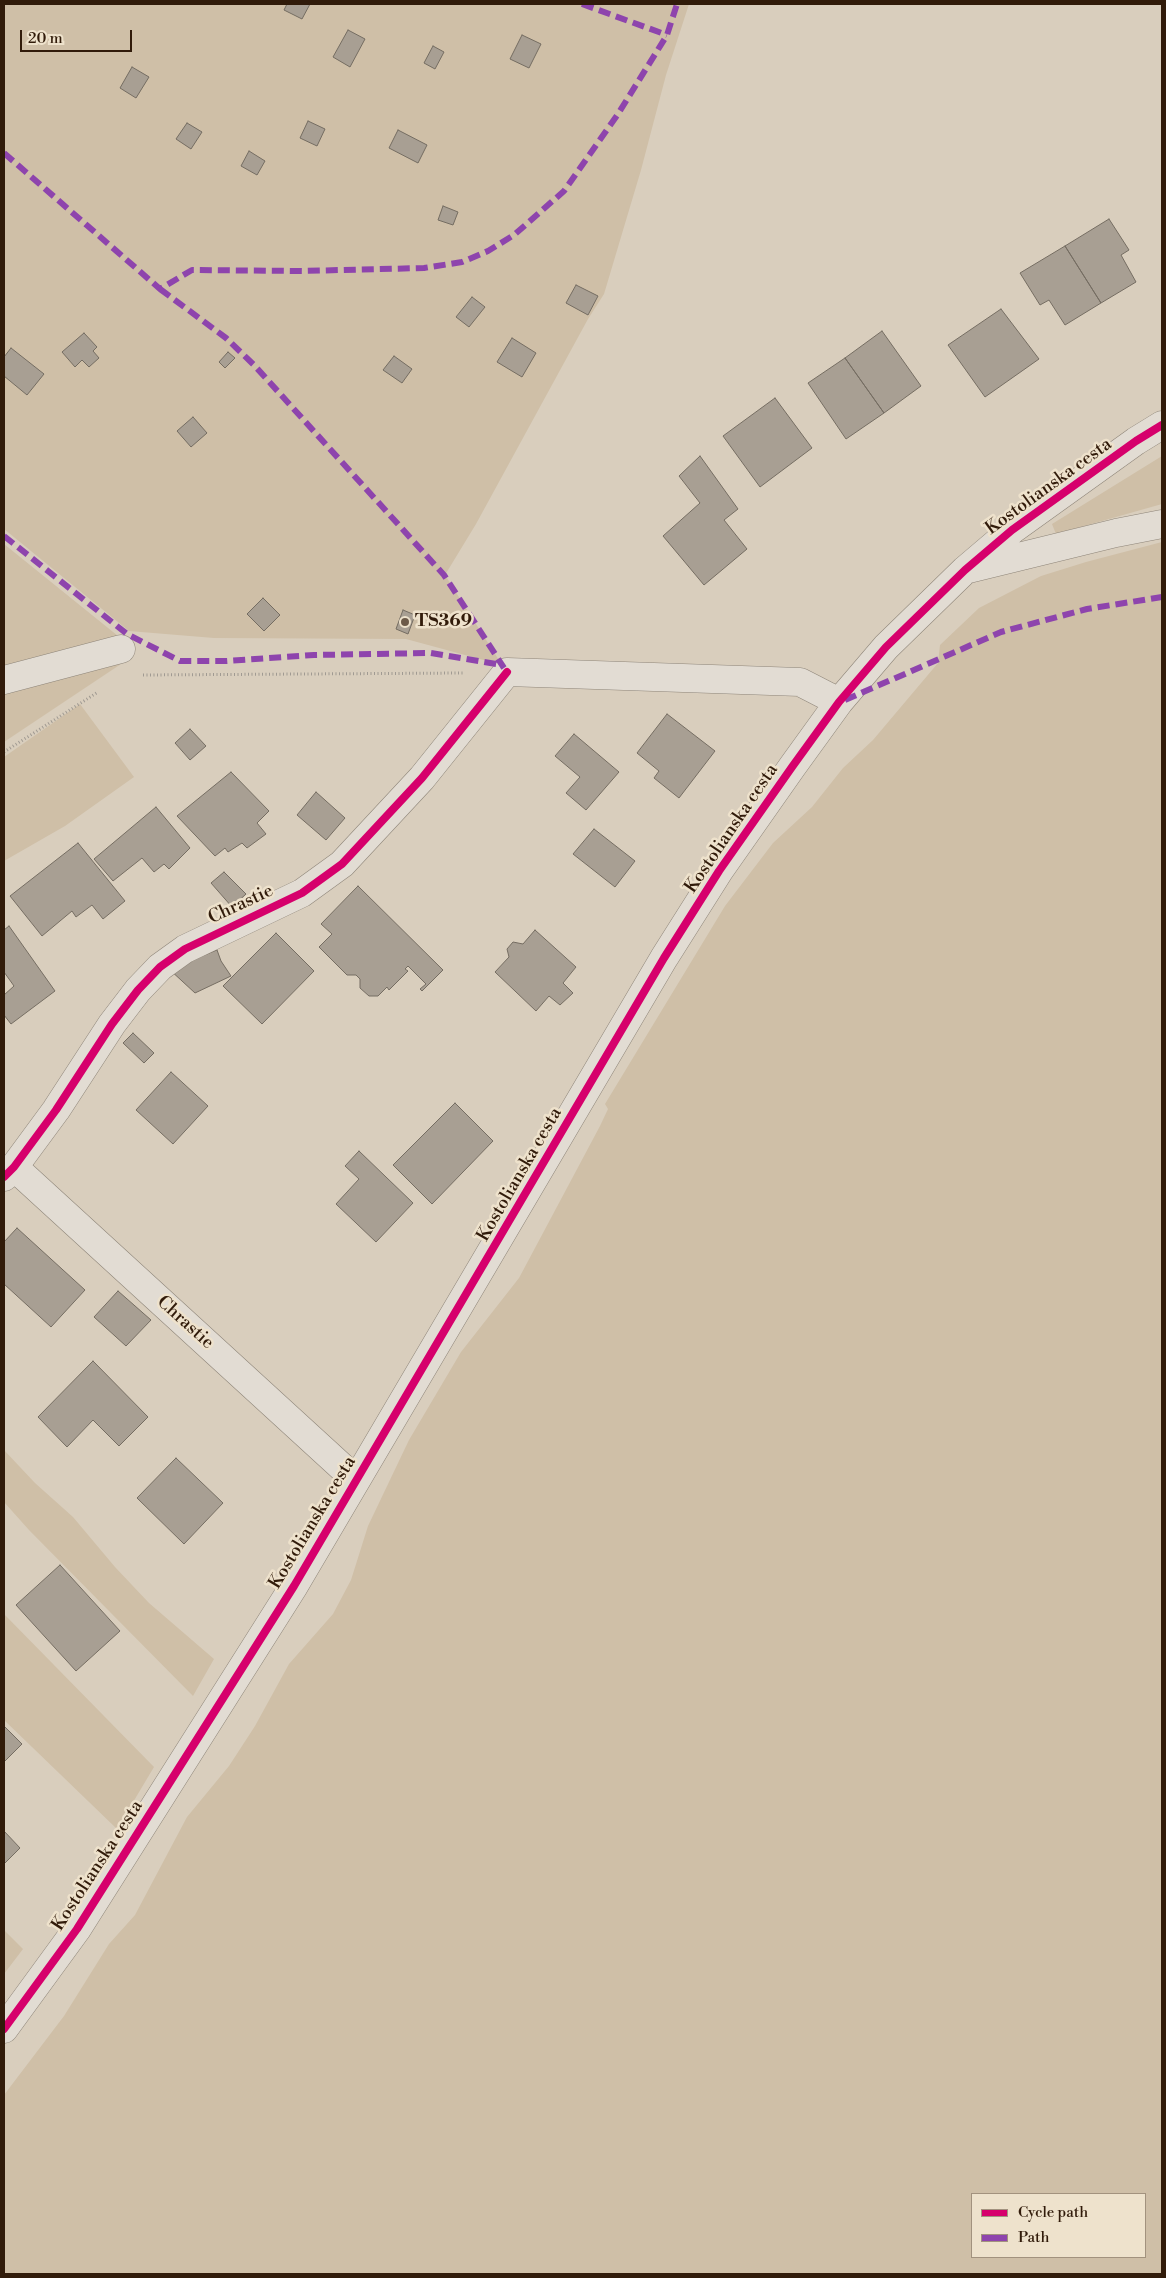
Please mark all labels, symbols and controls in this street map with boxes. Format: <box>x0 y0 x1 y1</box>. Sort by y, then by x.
scale bar <box>22 20 135 52</box>
text: 20 m <box>28 29 63 48</box>
street label: Kostolianska cesta <box>982 434 1116 540</box>
place label: TS369 <box>415 611 472 633</box>
marker: TS369 <box>399 616 411 628</box>
street label: Kostolianska cesta <box>681 760 783 898</box>
street label: Chrastie <box>205 881 277 929</box>
street label: Kostolianska cesta <box>473 1104 567 1246</box>
street label: Chrastie <box>152 1292 218 1354</box>
street label: Kostolianska cesta <box>265 1453 361 1593</box>
street label: Kostolianska cesta <box>48 1797 148 1935</box>
legend <box>971 2193 1146 2258</box>
text: Cycle path <box>1018 2203 1088 2222</box>
text: Path <box>1018 2228 1050 2247</box>

